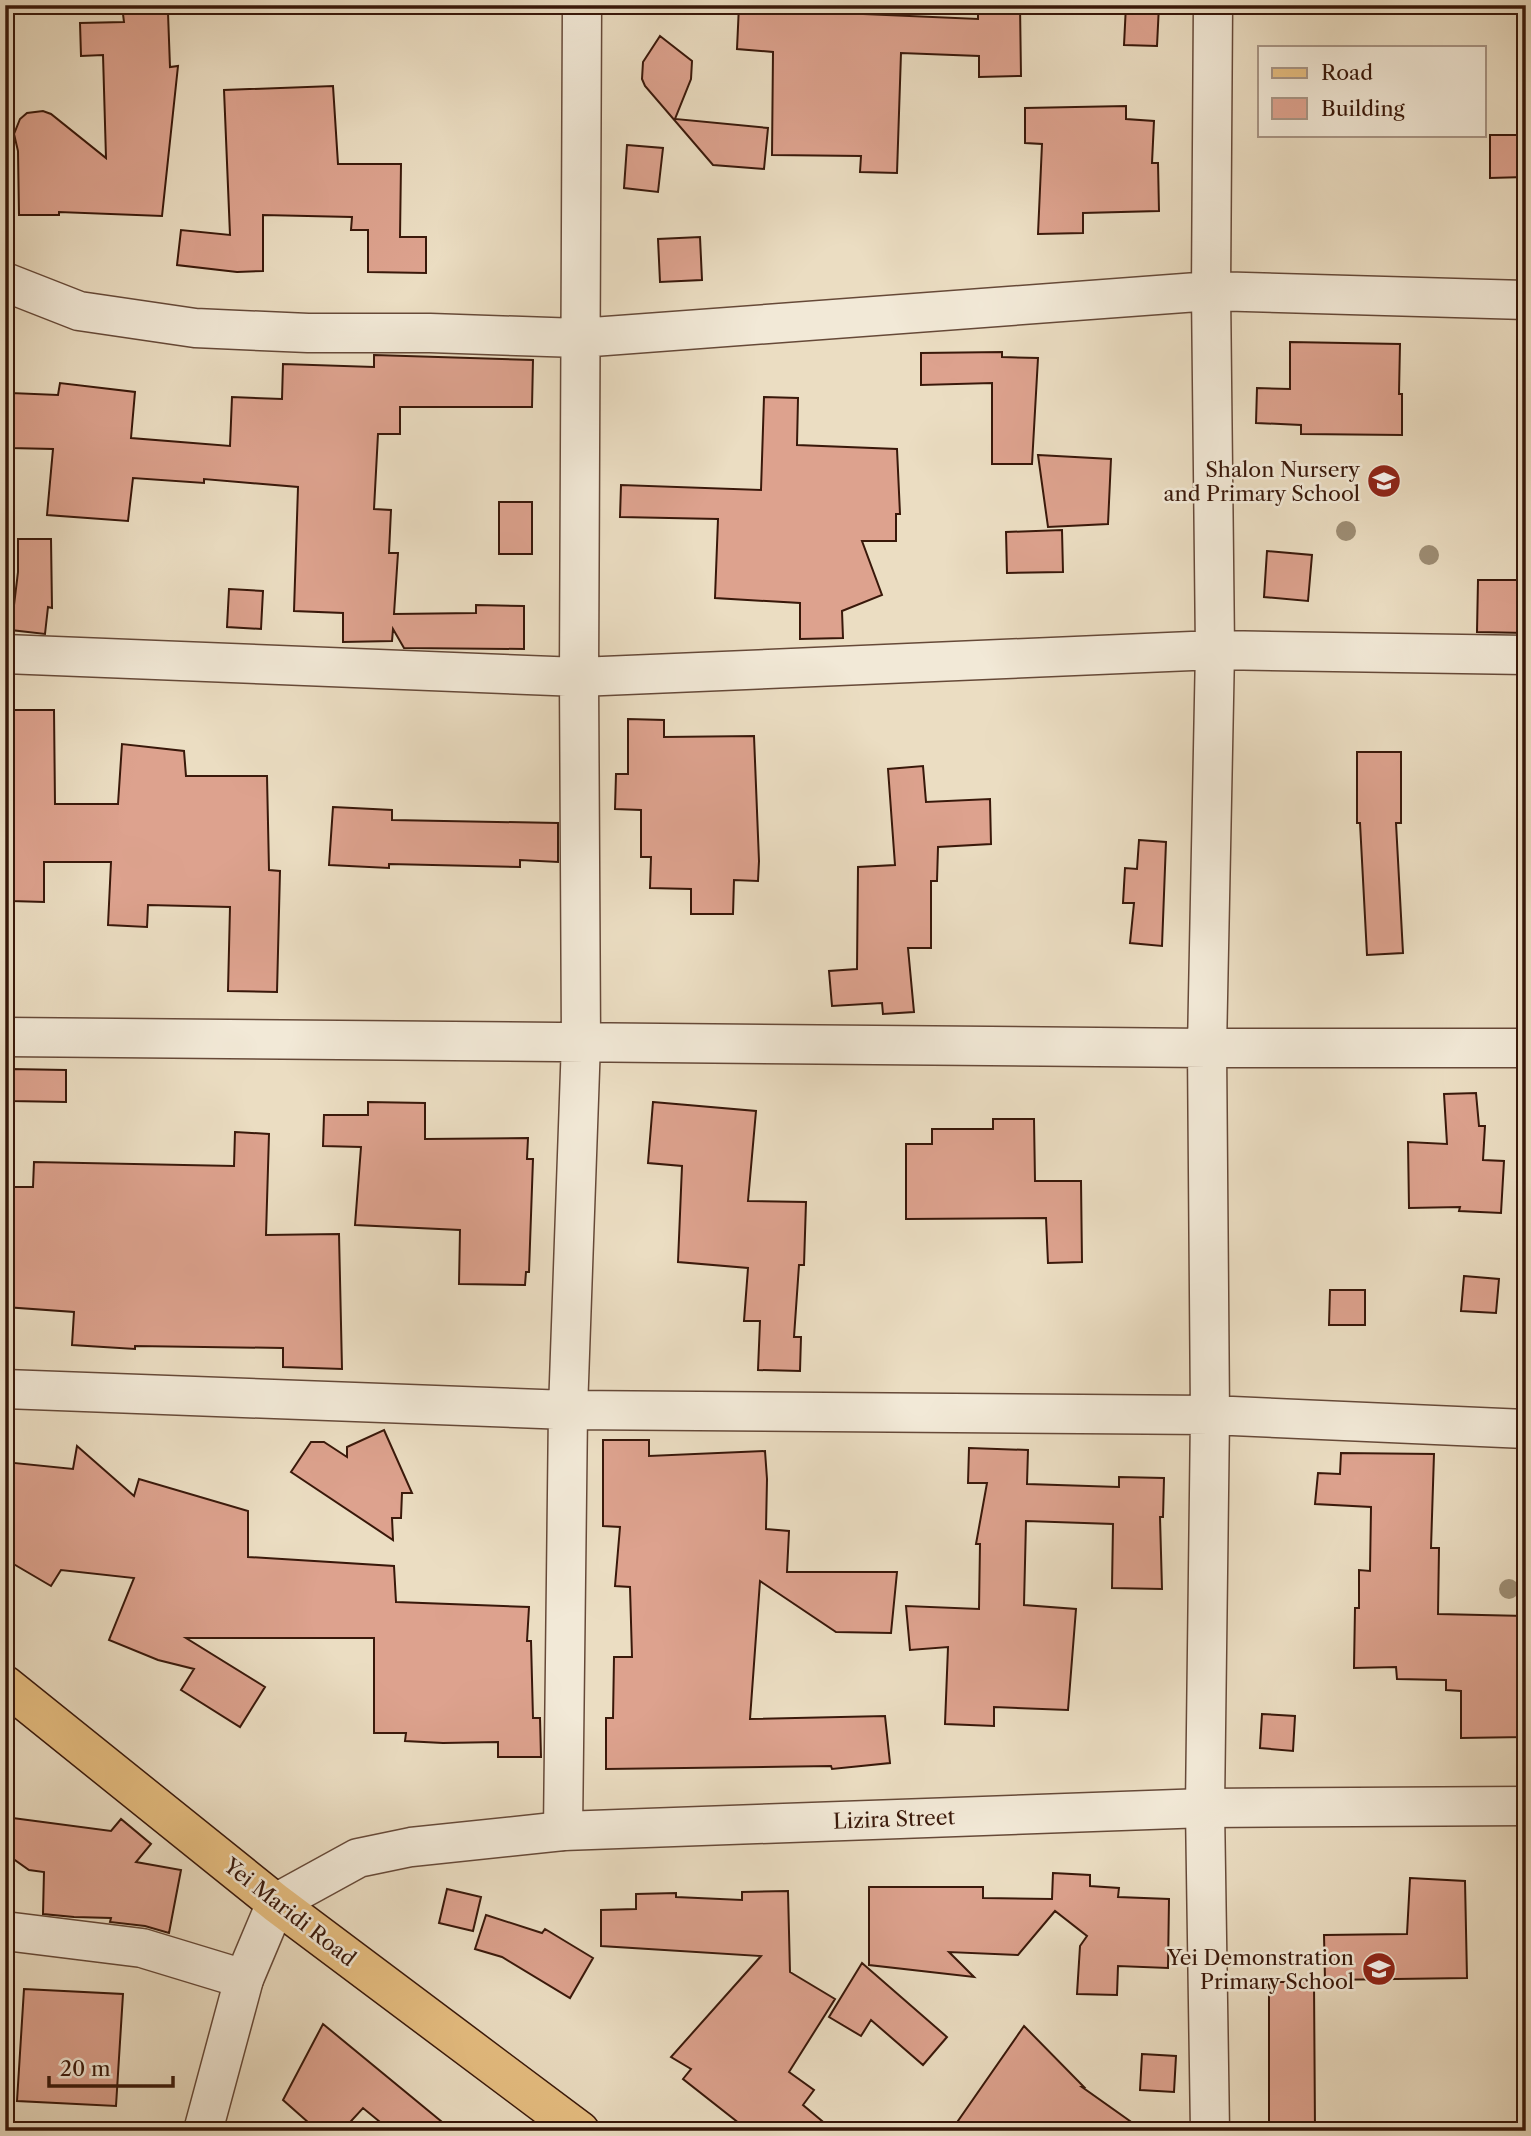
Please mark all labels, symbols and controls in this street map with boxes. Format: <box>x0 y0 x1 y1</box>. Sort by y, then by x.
legend <box>1258 46 1486 136</box>
text: Road <box>1321 60 1373 85</box>
text: Building <box>1321 96 1406 121</box>
place label: Shalon Nursery and Primary School <box>1163 457 1360 506</box>
school or university icon: Shalon Nursery and Primary School <box>1365 462 1403 500</box>
street label: Lizira Street <box>833 1804 956 1834</box>
street label: Yei Maridi Road <box>218 1852 361 1971</box>
place label: Yei Demonstration Primary School <box>1166 1945 1354 1994</box>
school or university icon: Yei Demonstration Primary School <box>1360 1950 1398 1988</box>
scale bar <box>49 2045 173 2089</box>
text: 20 m <box>60 2056 111 2081</box>

